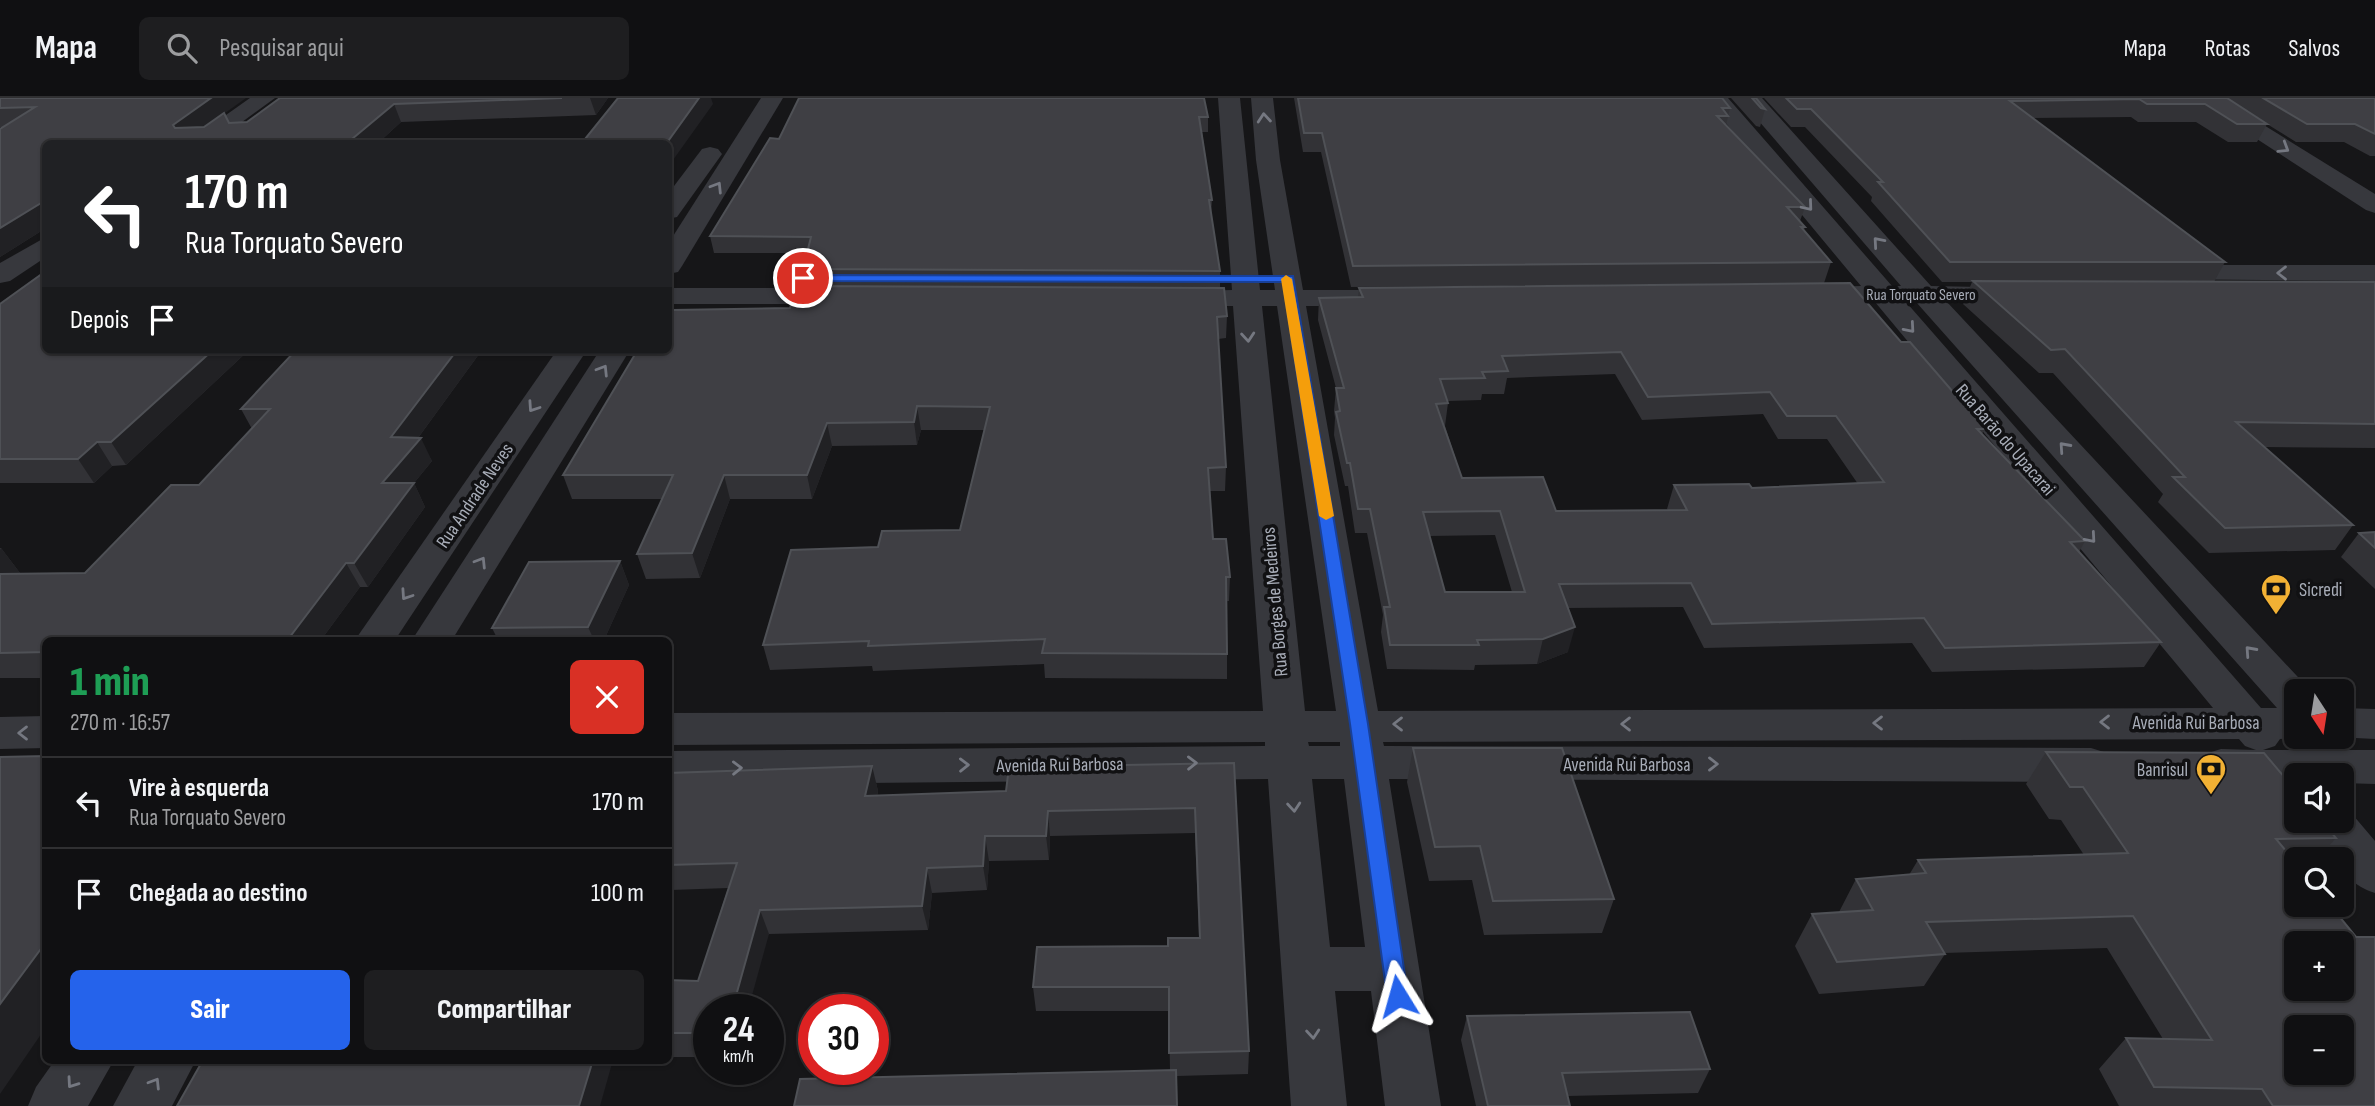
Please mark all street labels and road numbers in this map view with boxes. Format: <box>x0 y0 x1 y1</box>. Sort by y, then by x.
street label: Rua Torquato Severo <box>1866 286 1976 305</box>
street label: Rua Barão do Upacarai <box>1950 379 2060 500</box>
street label: Rua Andrade Neves <box>432 439 519 553</box>
street label: Rua Borges de Medeiros <box>1257 526 1293 677</box>
street label: Avenida Rui Barbosa <box>2131 712 2260 735</box>
street label: Avenida Rui Barbosa <box>995 753 1124 778</box>
street label: Avenida Rui Barbosa <box>1562 754 1691 777</box>

